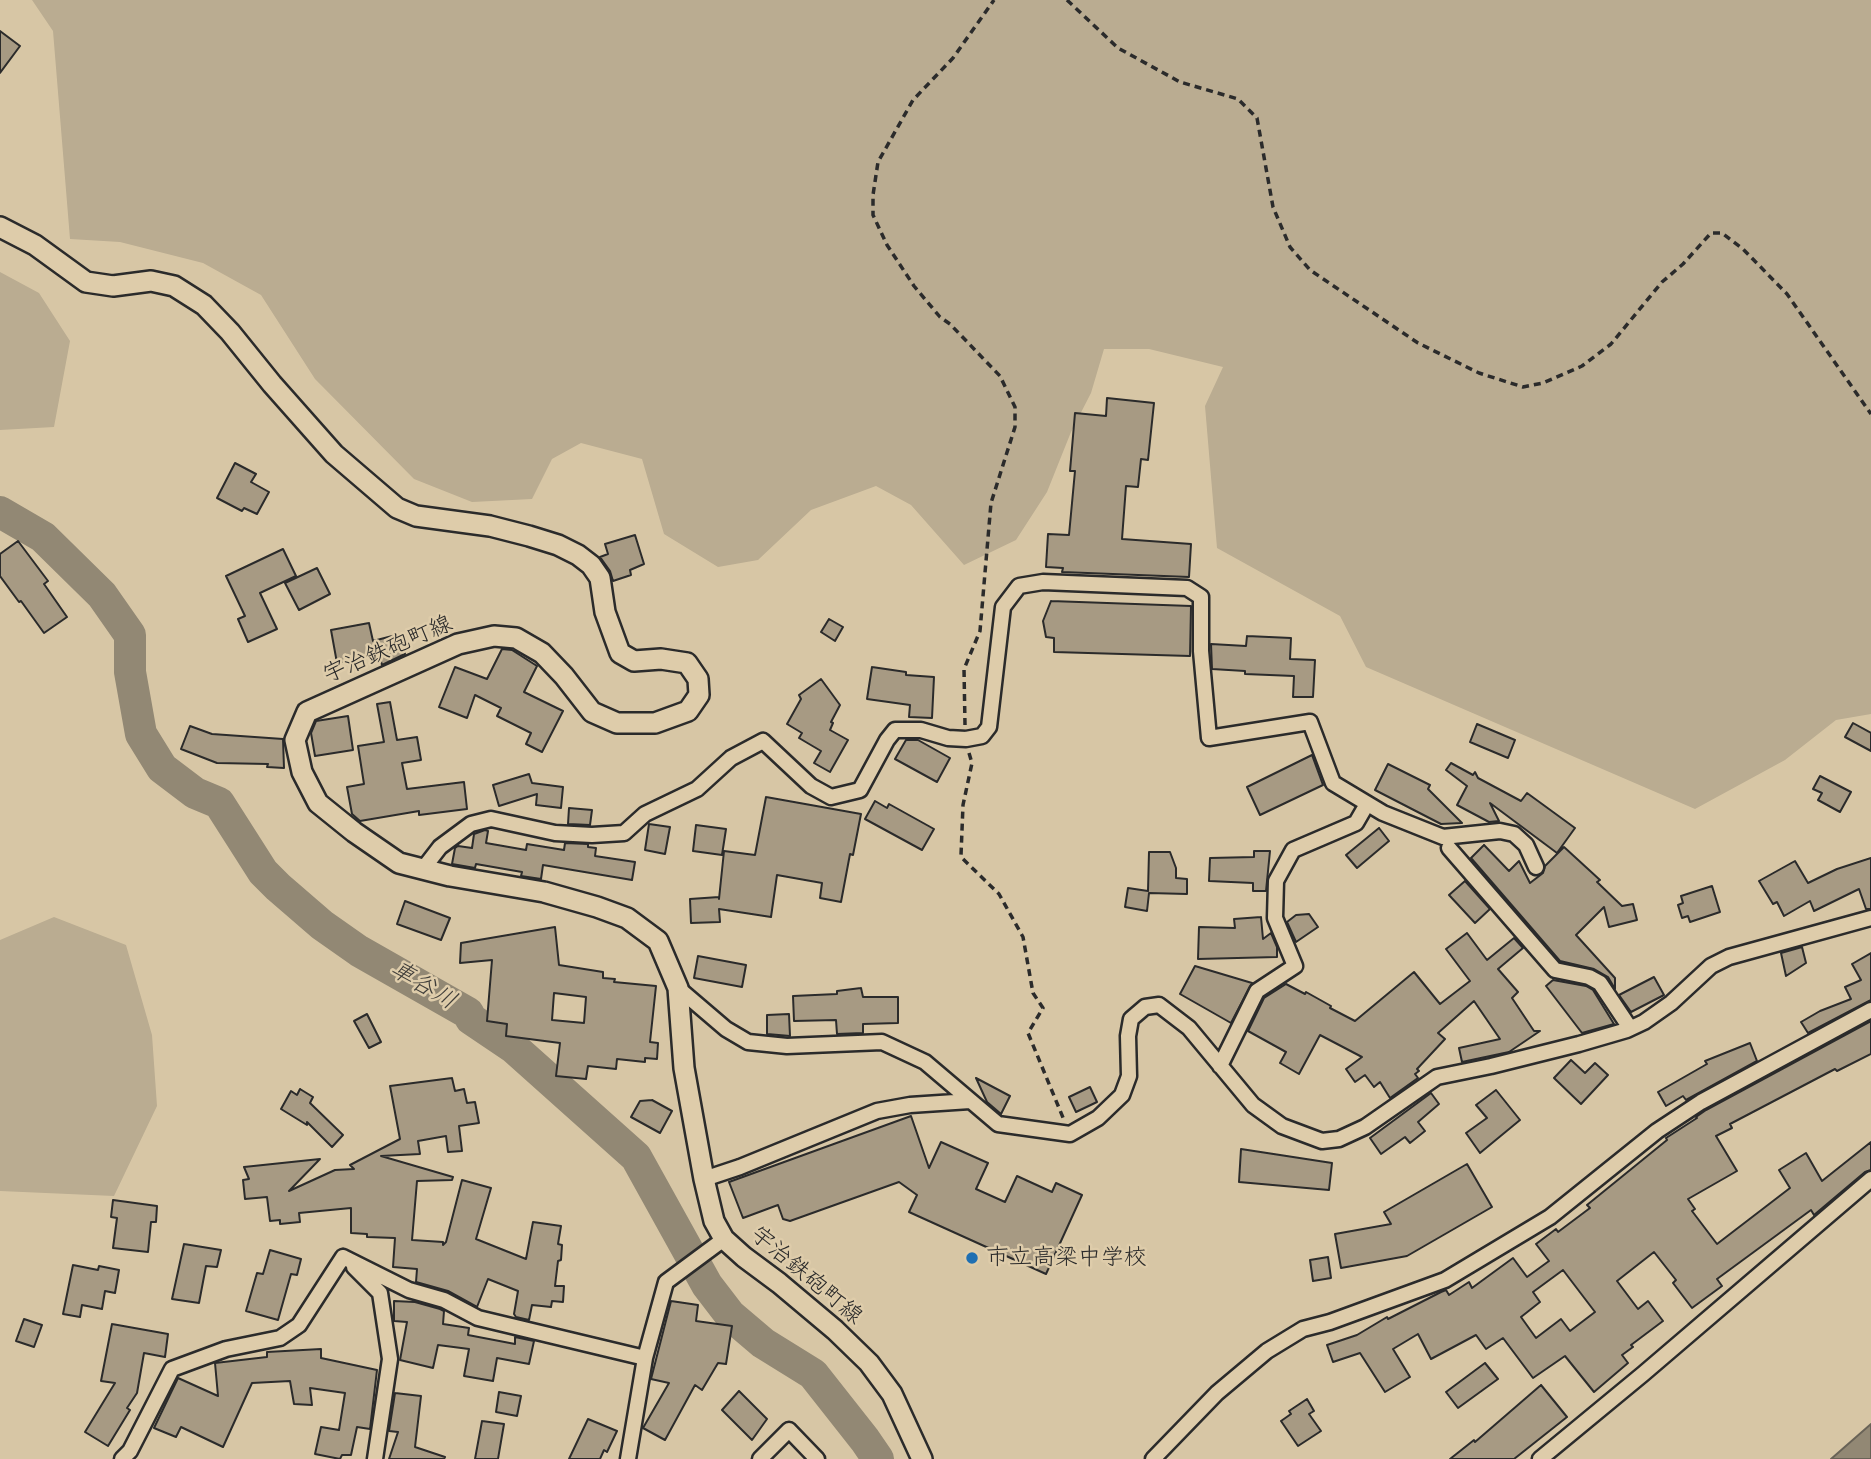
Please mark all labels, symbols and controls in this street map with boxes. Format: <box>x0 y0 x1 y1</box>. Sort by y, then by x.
street label: 宇治鉄砲町線 <box>319 610 457 690</box>
water label: 車谷川 <box>385 955 461 1017</box>
street label: 宇治鉄砲町線 <box>744 1221 868 1331</box>
place label: 市立高梁中学校 <box>986 1244 1147 1272</box>
marker: 市立高梁中学校 <box>964 1250 980 1266</box>

